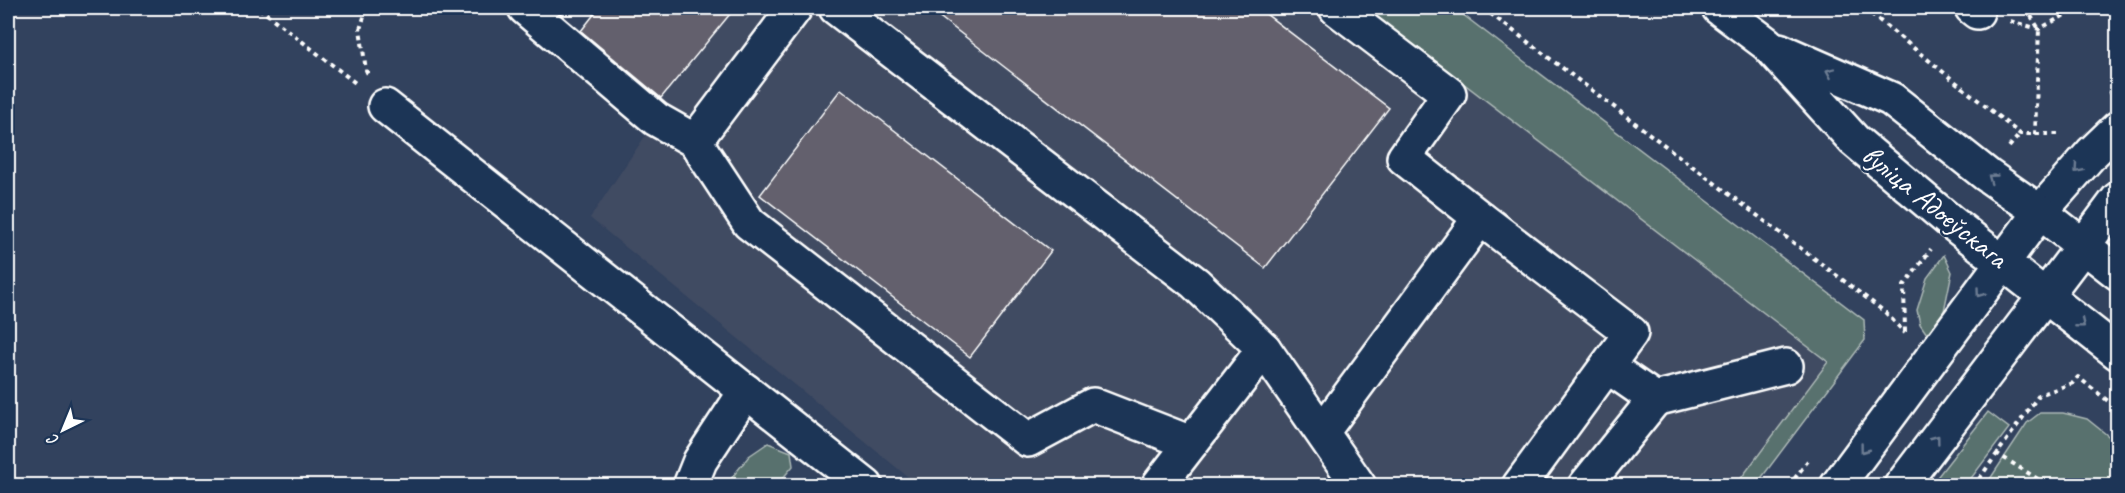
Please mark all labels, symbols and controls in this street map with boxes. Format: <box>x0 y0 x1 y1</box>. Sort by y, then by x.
one-way arrow <box>1826 67 1837 79</box>
street label: вуліца Адоеўскага <box>1854 136 2017 278</box>
one-way arrow <box>2074 162 2085 173</box>
one-way arrow <box>1988 175 1999 186</box>
one-way arrow <box>1976 286 1987 297</box>
one-way arrow <box>2074 317 2085 328</box>
north arrow <box>33 400 93 460</box>
text: С <box>42 429 63 450</box>
one-way arrow <box>1929 435 1940 446</box>
one-way arrow <box>1860 443 1871 454</box>

